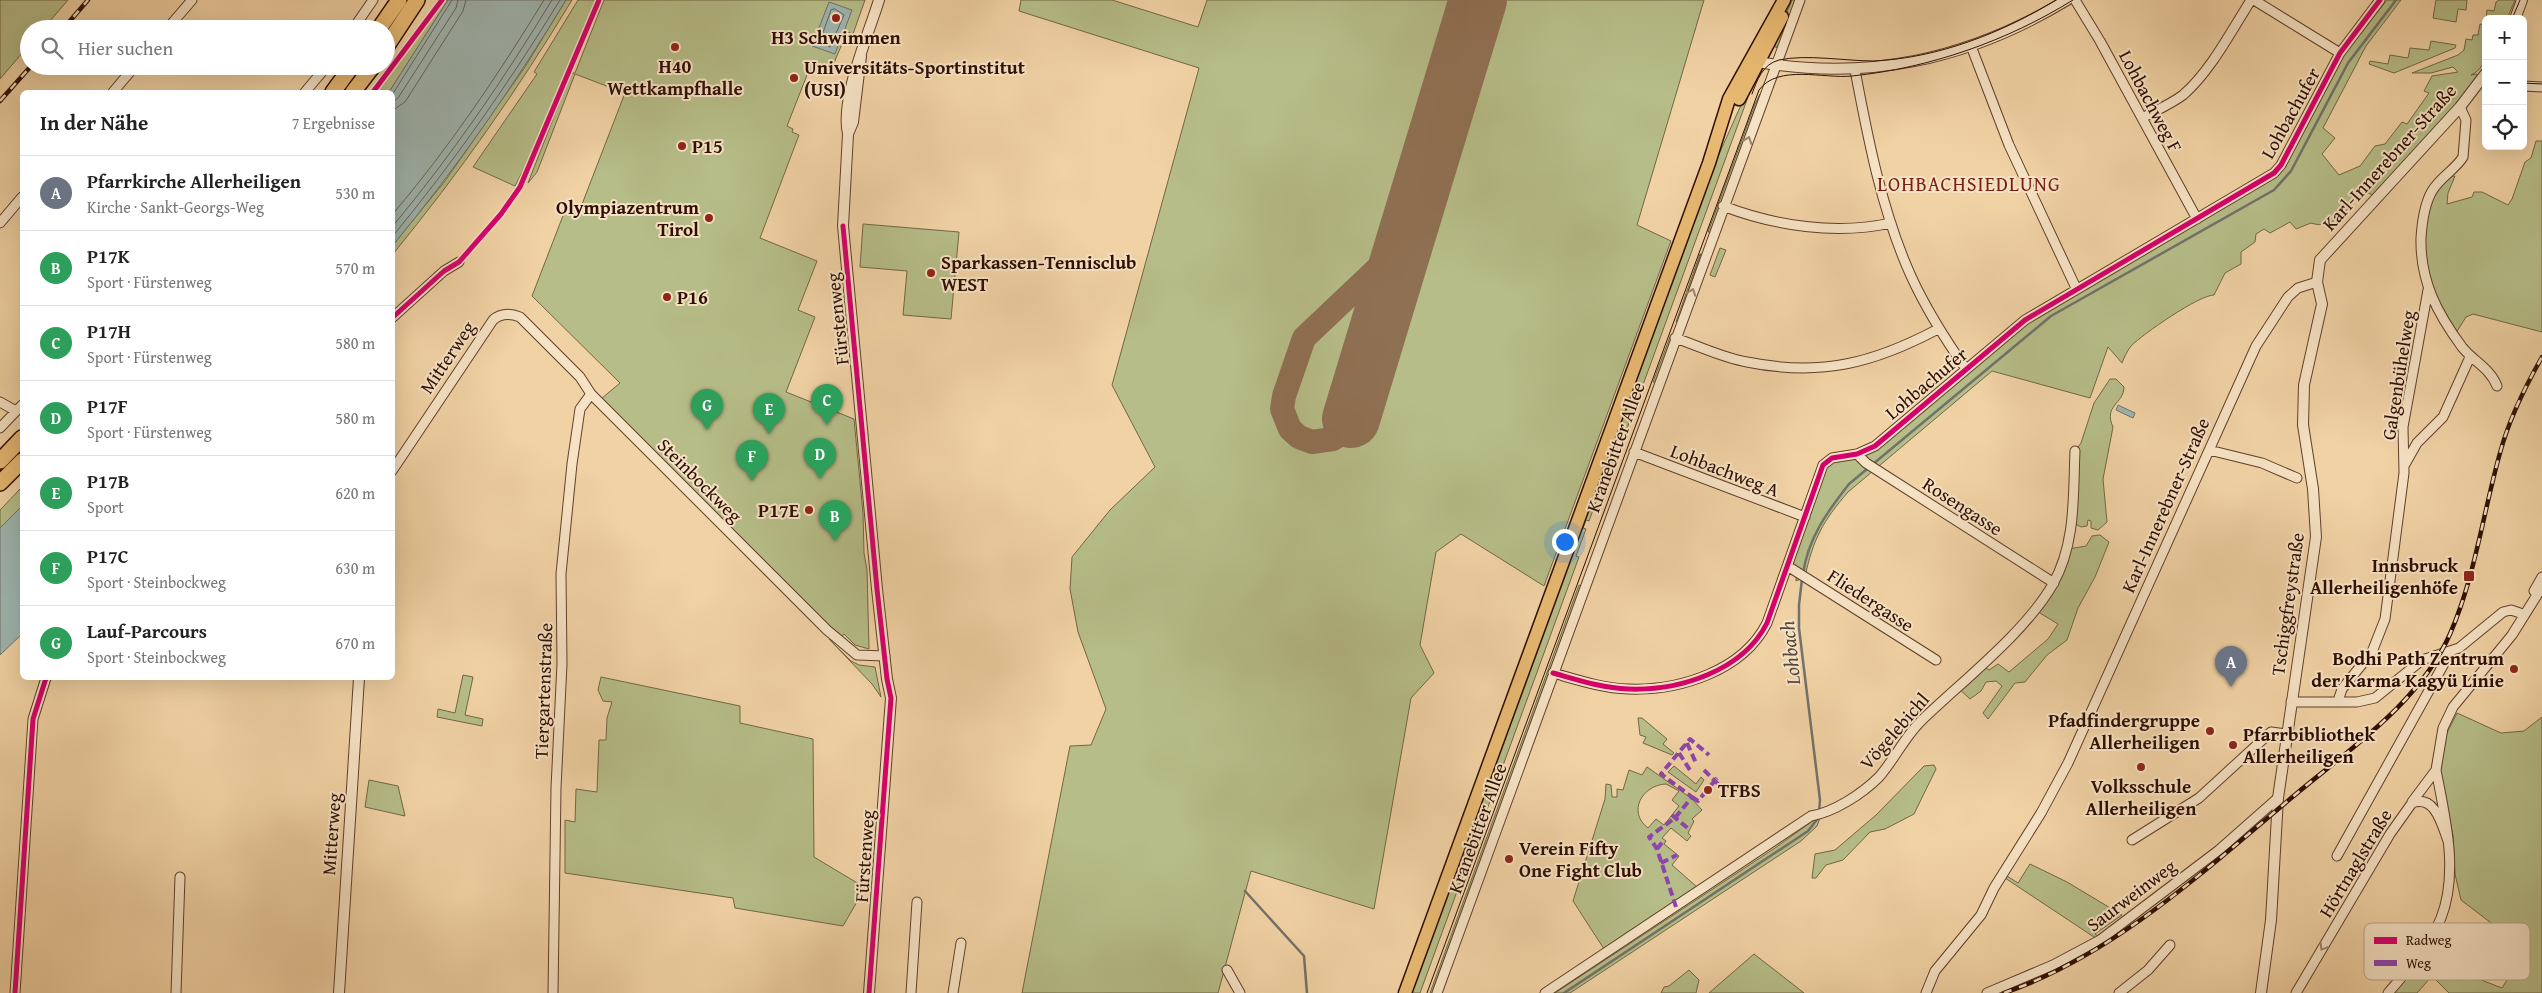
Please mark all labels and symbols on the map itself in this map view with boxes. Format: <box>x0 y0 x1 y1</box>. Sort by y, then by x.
marker: H3 Schwimmen <box>830 12 842 24</box>
place label: H3 Schwimmen <box>771 23 902 51</box>
marker: H40 Wettkampfhalle <box>669 41 681 53</box>
street label: Lohbachweg F <box>2112 45 2190 157</box>
place label: H40 Wettkampfhalle <box>607 52 743 102</box>
place label: Universitäts-Sportinstitut (USI) <box>804 53 1026 103</box>
street label: Lohbachufer <box>2253 62 2327 164</box>
marker: Universitäts-Sportinstitut (USI) <box>788 72 800 84</box>
street label: Karl-Innerebner-Straße <box>2315 77 2463 237</box>
place label: P15 <box>692 132 723 160</box>
one-way arrow <box>1742 136 1752 145</box>
marker: P15 <box>676 140 688 152</box>
district label: LOHBACHSIEDLUNG <box>1877 169 2061 198</box>
place label: Olympiazentrum Tirol <box>556 193 700 243</box>
marker: Olympiazentrum Tirol <box>703 212 715 224</box>
place label: Sparkassen-Tennisclub WEST <box>941 248 1137 298</box>
marker: Sparkassen-Tennisclub WEST <box>925 267 937 279</box>
street label: Fürstenweg <box>818 271 856 367</box>
place label: P16 <box>677 283 708 311</box>
one-way arrow <box>1686 289 1696 297</box>
marker: P16 <box>661 291 673 303</box>
street label: Galgenbühelweg <box>2374 308 2422 442</box>
street label: Mitterweg <box>412 315 482 399</box>
street label: Lohbachufer <box>1879 340 1974 426</box>
street label: Kranebitter Allee <box>1578 378 1652 516</box>
pin: C <box>811 384 843 425</box>
pin: G <box>691 389 723 430</box>
pin: E <box>753 393 785 434</box>
street label: Karl-Innerebner-Straße <box>2114 413 2216 597</box>
street label: Steinbockweg <box>651 431 749 529</box>
street label: Lohbachweg A <box>1667 436 1784 504</box>
pin: D <box>804 438 836 479</box>
pin: F <box>736 440 768 481</box>
street label: Rosengasse <box>1918 470 2009 542</box>
place label: P17E <box>758 496 799 524</box>
pin: B <box>819 500 851 541</box>
marker: P17E <box>803 504 815 516</box>
your location <box>1552 529 1578 555</box>
street label: Tschiggfreystraße <box>2263 531 2311 677</box>
place label: Innsbruck Allerheiligenhöfe <box>2310 551 2458 601</box>
street label: Fliedergasse <box>1822 562 1920 639</box>
marker: Innsbruck Allerheiligenhöfe <box>2462 569 2476 583</box>
water label: Lohbach <box>1772 619 1807 688</box>
street label: Tiergartenstraße <box>527 622 559 760</box>
place label: Bodhi Path Zentrum der Karma Kagyü Linie <box>2311 644 2505 694</box>
pin: A <box>2215 646 2247 687</box>
marker: Bodhi Path Zentrum der Karma Kagyü Linie <box>2508 663 2520 675</box>
street label: Vögelebichl <box>1853 686 1935 776</box>
place label: Pfadfindergruppe Allerheiligen <box>2048 706 2201 756</box>
place label: Pfarrbibliothek Allerheiligen <box>2243 720 2375 770</box>
marker: Pfadfindergruppe Allerheiligen <box>2204 725 2216 737</box>
marker: Pfarrbibliothek Allerheiligen <box>2227 739 2239 751</box>
street label: Kranebitter Allee <box>1440 759 1514 897</box>
marker: Volksschule Allerheiligen <box>2135 761 2147 773</box>
place label: Volksschule Allerheiligen <box>2086 772 2197 822</box>
place label: TFBS <box>1718 776 1761 804</box>
marker: TFBS <box>1702 784 1714 796</box>
street label: Mitterweg <box>314 791 348 876</box>
street label: Hörtnaglstraße <box>2312 803 2399 923</box>
street label: Fürstenweg <box>847 808 881 903</box>
place label: Verein Fifty One Fight Club <box>1519 834 1642 884</box>
street label: Saurweinweg <box>2080 852 2182 938</box>
marker: Verein Fifty One Fight Club <box>1503 853 1515 865</box>
legend <box>2364 923 2530 980</box>
text: Radweg <box>2406 930 2451 950</box>
one-way arrow <box>2319 942 2329 951</box>
text: Weg <box>2406 953 2431 973</box>

